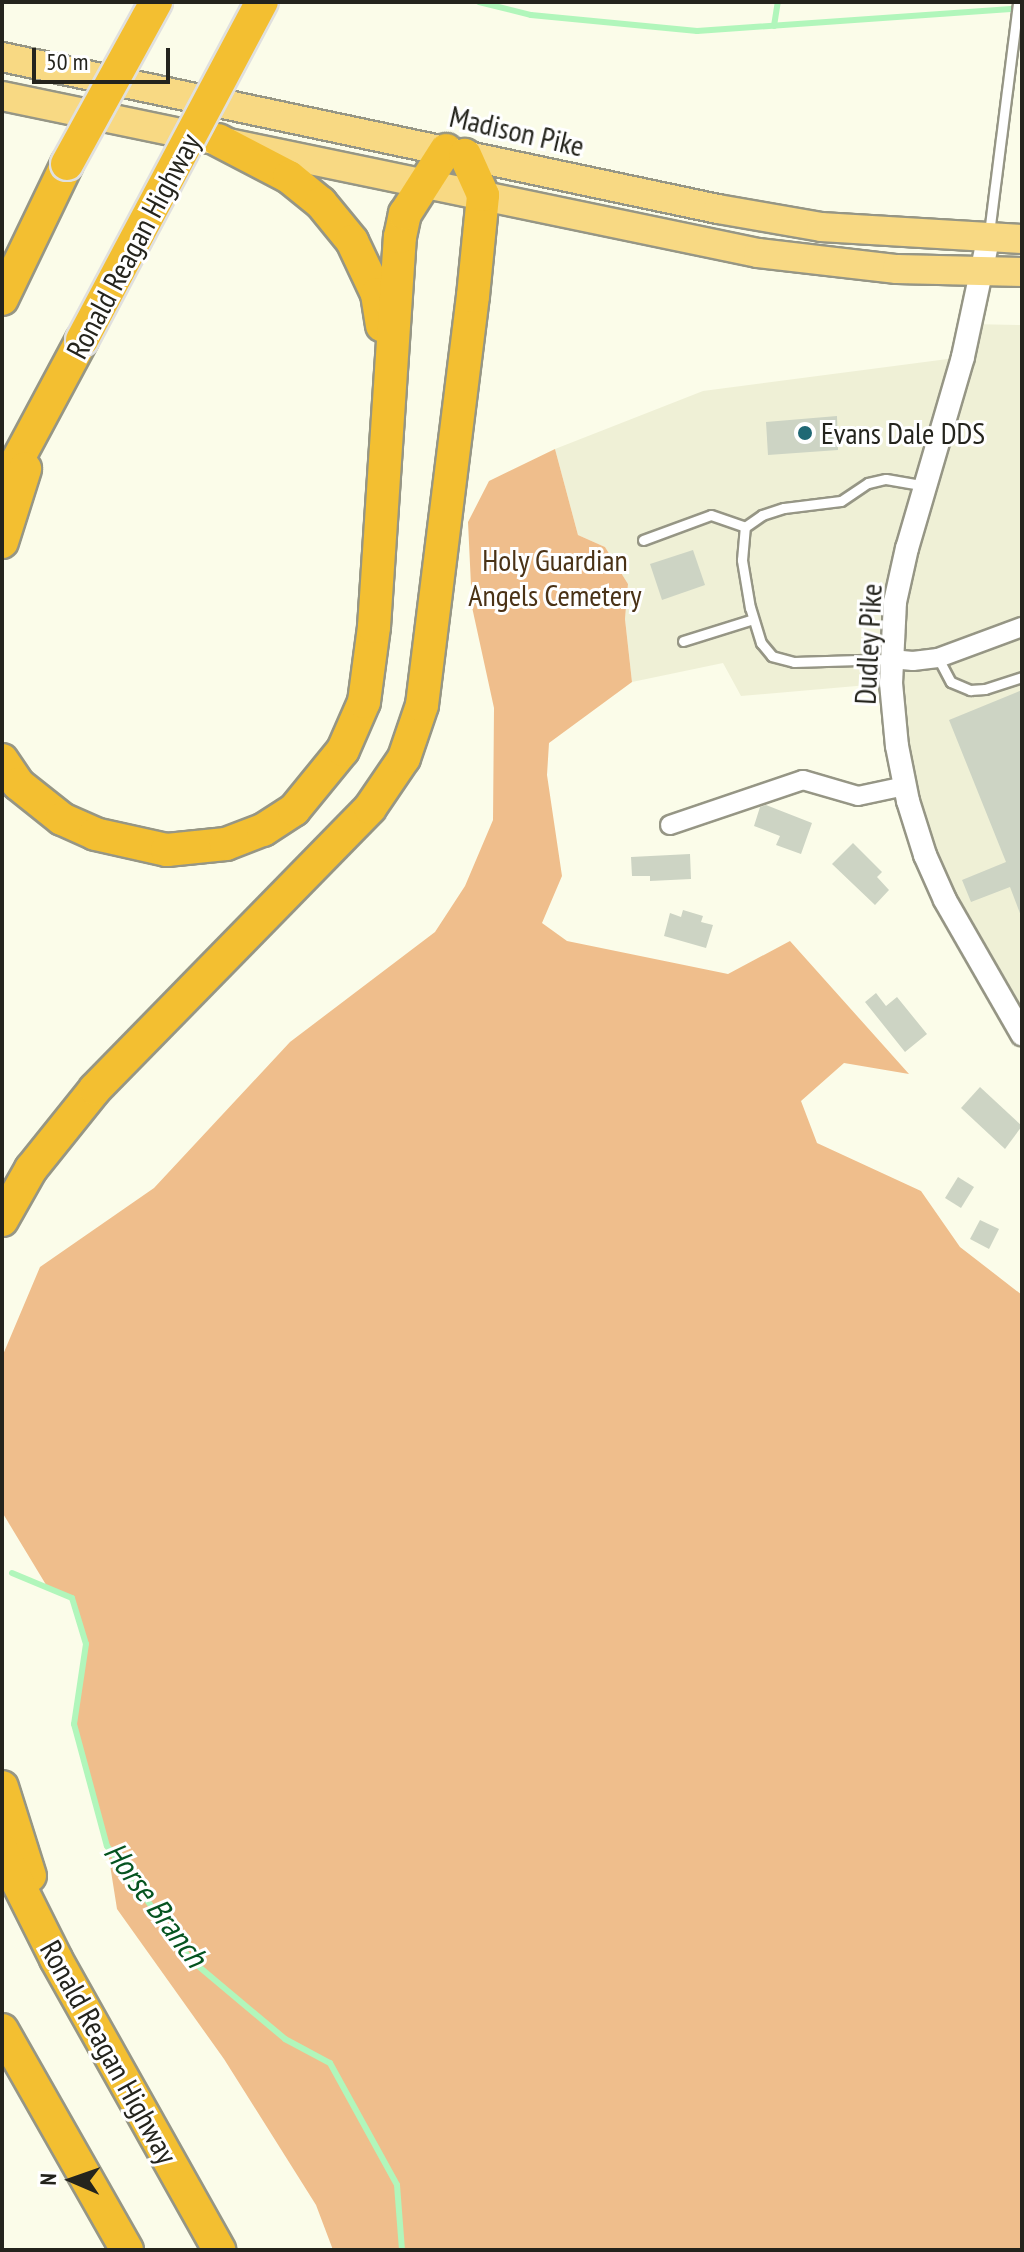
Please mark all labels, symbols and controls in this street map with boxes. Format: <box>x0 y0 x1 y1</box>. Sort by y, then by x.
scale bar <box>36 32 174 82</box>
text: 50 m <box>46 46 88 77</box>
street label: Madison Pike <box>446 98 588 164</box>
street label: Ronald Reagan Highway <box>59 127 207 365</box>
place label: Evans Dale DDS <box>821 415 985 451</box>
marker: Evans Dale DDS <box>796 424 814 442</box>
park label: Holy Guardian Angels Cemetery <box>468 542 642 612</box>
street label: Dudley Pike <box>847 582 889 706</box>
water label: Horse Branch <box>97 1834 215 1974</box>
street label: Ronald Reagan Highway <box>33 1934 185 2170</box>
north arrow <box>32 2140 112 2220</box>
text: N <box>34 2173 62 2186</box>

